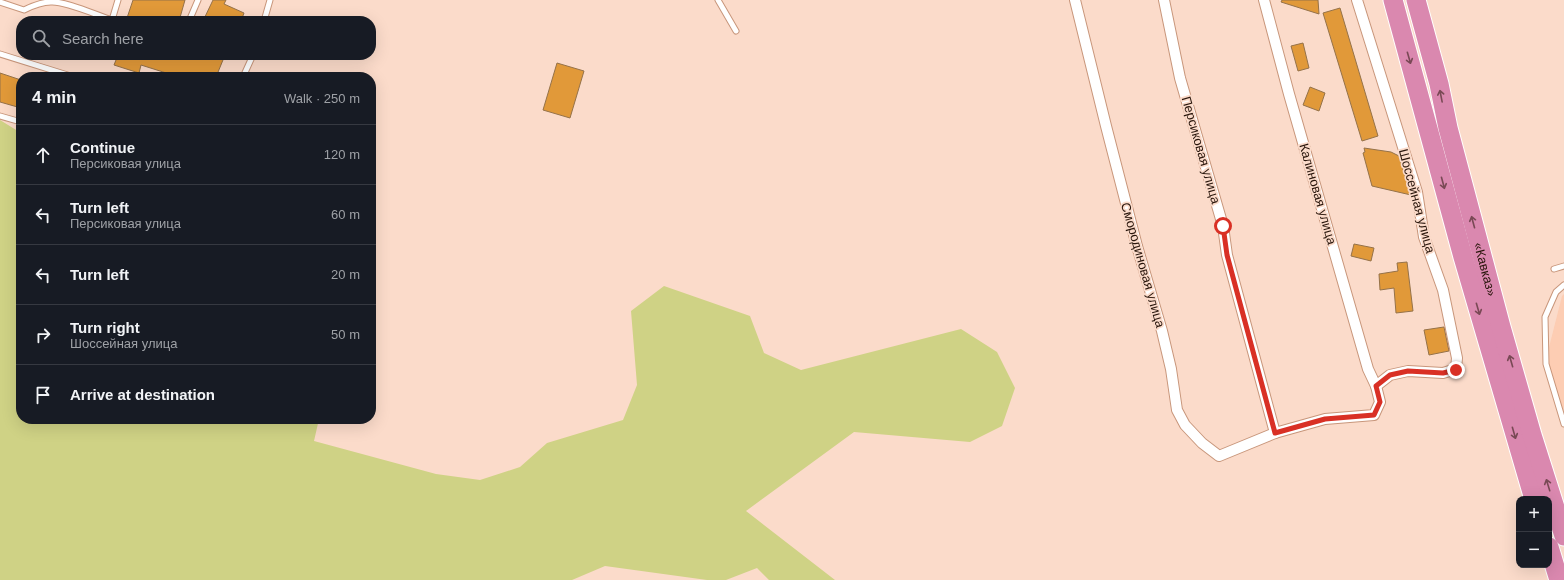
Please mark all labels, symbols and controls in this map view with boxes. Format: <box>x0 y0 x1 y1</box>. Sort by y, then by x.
search box <box>16 16 376 60</box>
icon: search <box>30 27 52 49</box>
text: Search here <box>62 30 144 47</box>
one-way arrow <box>1406 51 1413 64</box>
text: 4 min <box>32 88 76 107</box>
one-way arrow <box>1437 90 1445 103</box>
text: Walk · 250 m <box>284 91 360 106</box>
street label: Персиковая улица <box>1178 95 1224 206</box>
text: Continue <box>70 139 135 156</box>
street label: Калиновая улица <box>1296 142 1340 247</box>
icon: ahead <box>32 144 54 166</box>
text: 120 m <box>324 147 360 162</box>
street label: Шоссейная улица <box>1396 147 1438 256</box>
text: Персиковая улица <box>70 156 181 171</box>
one-way arrow <box>1440 177 1447 190</box>
text: Turn left <box>70 199 129 216</box>
street label: Смородиновая улица <box>1118 201 1168 330</box>
icon: left <box>32 204 54 226</box>
text: 60 m <box>331 207 360 222</box>
text: Персиковая улица <box>70 216 181 231</box>
one-way arrow <box>1469 216 1476 229</box>
route start <box>1214 217 1232 235</box>
street label: «Кавказ» <box>1471 240 1500 298</box>
icon: left <box>32 264 54 286</box>
text: Turn left <box>70 266 129 283</box>
text: 20 m <box>331 267 360 282</box>
one-way arrow <box>1475 302 1482 315</box>
text: Turn right <box>70 319 140 336</box>
icon: right <box>32 324 54 346</box>
text: 50 m <box>331 327 360 342</box>
text: Шоссейная улица <box>70 336 177 351</box>
one-way arrow <box>1507 354 1514 367</box>
route end <box>1447 361 1465 379</box>
icon: arrive <box>32 384 54 406</box>
text: Arrive at destination <box>70 386 215 403</box>
one-way arrow <box>1511 427 1518 440</box>
one-way arrow <box>1544 479 1551 492</box>
map controls <box>1516 496 1552 568</box>
button: + <box>1516 496 1552 532</box>
button: − <box>1516 532 1552 568</box>

